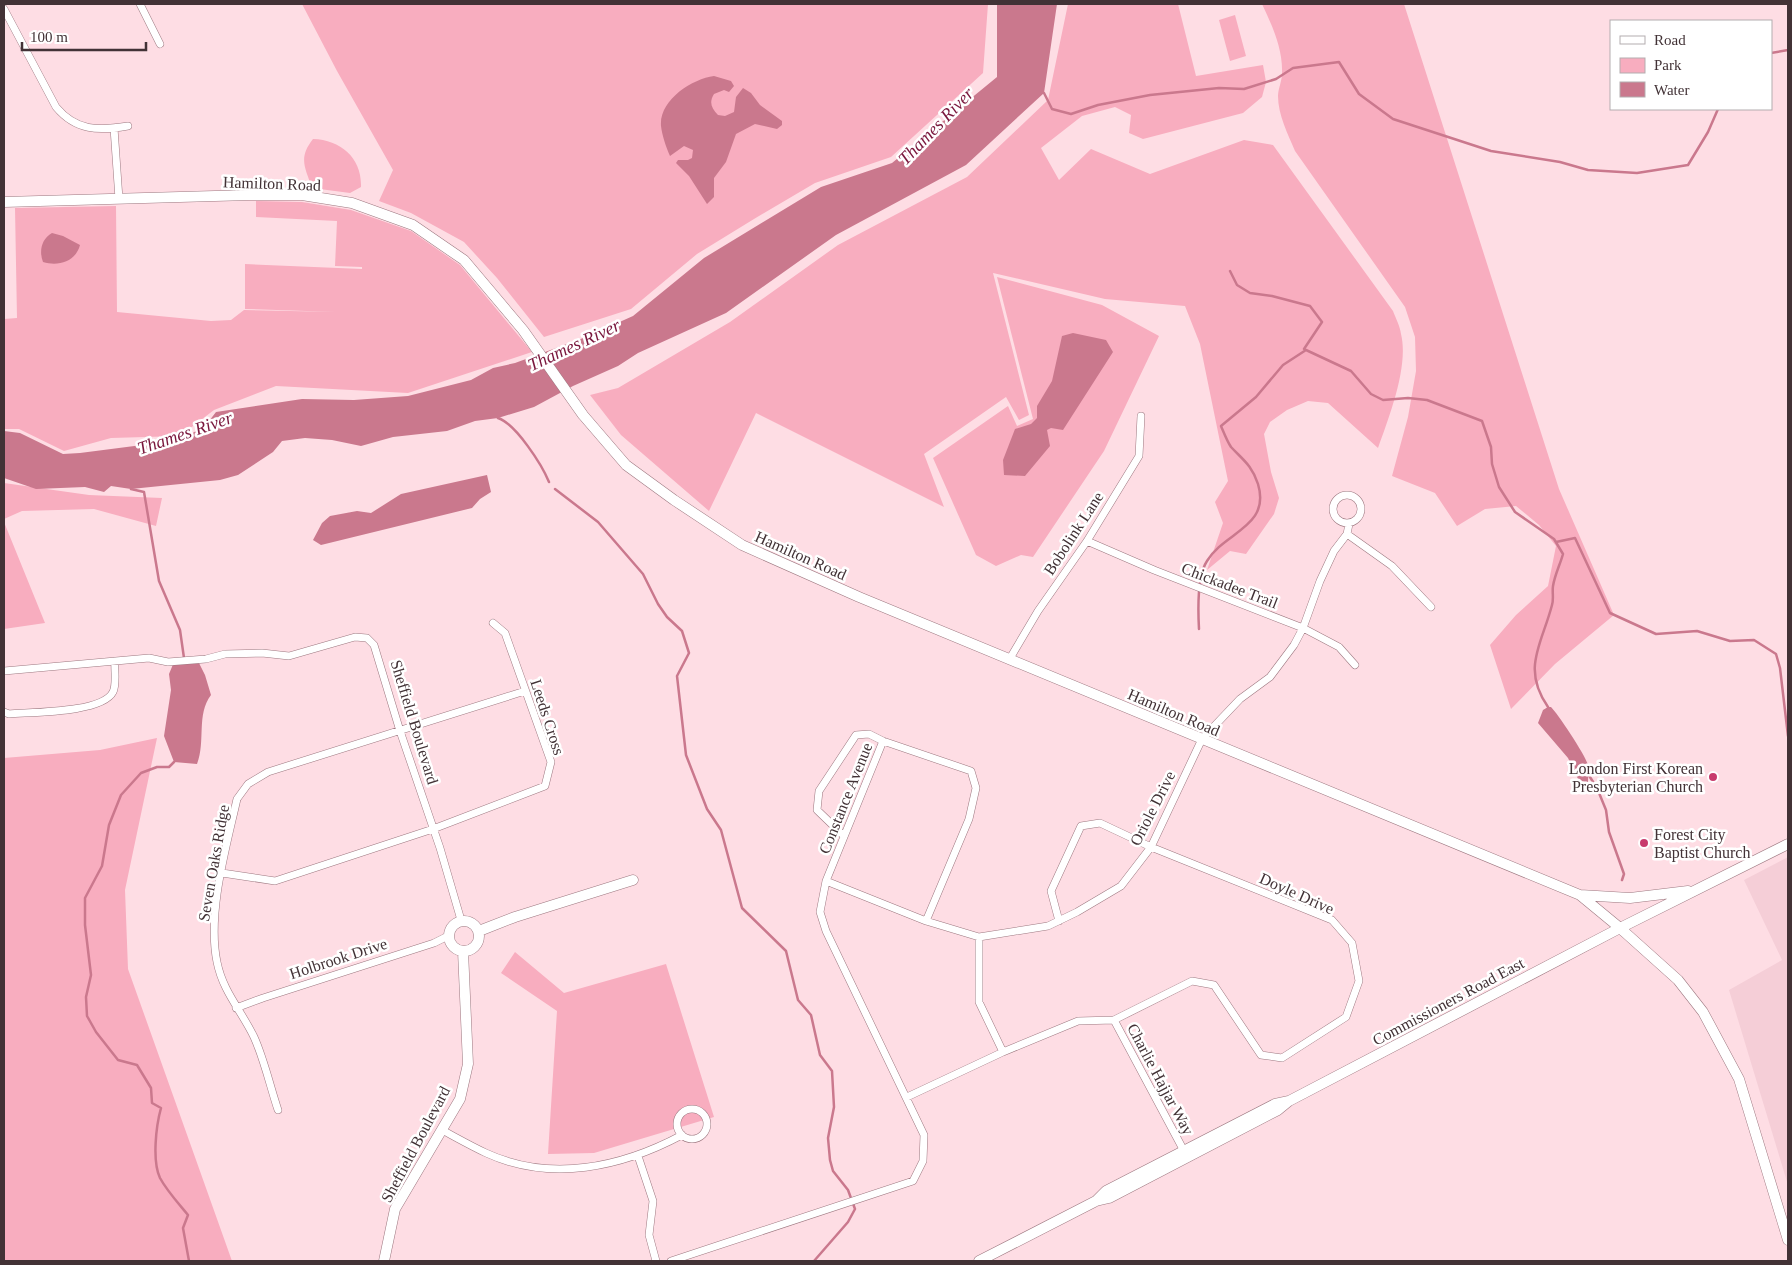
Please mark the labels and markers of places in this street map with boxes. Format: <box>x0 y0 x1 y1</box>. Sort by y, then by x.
place label: London First Korean Presbyterian Church <box>1569 760 1703 796</box>
marker: London First Korean Presbyterian Church <box>1707 771 1719 783</box>
place label: Forest City Baptist Church <box>1654 826 1750 862</box>
marker: Forest City Baptist Church <box>1638 837 1650 849</box>

